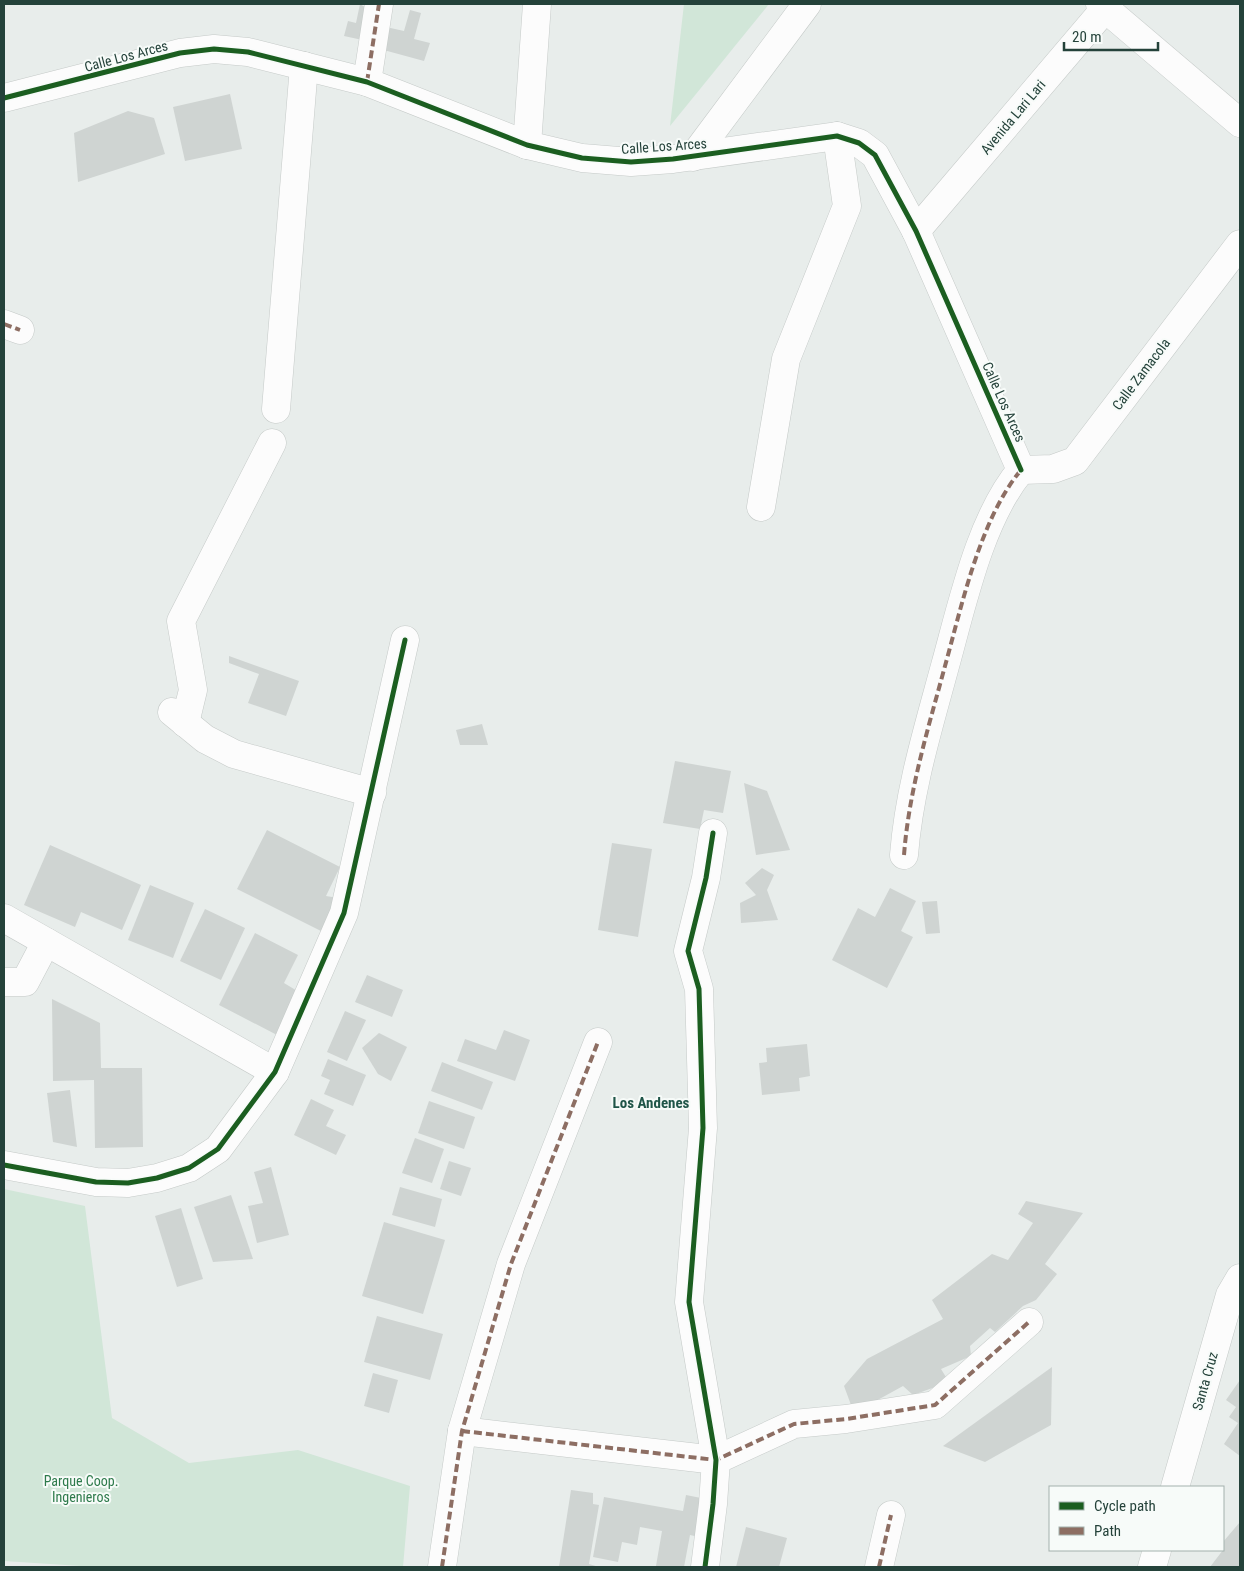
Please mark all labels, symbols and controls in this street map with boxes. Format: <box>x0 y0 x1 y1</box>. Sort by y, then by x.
scale bar <box>1064 20 1158 52</box>
text: 20 m <box>1072 28 1102 46</box>
street label: Calle Los Arces <box>83 37 169 75</box>
street label: Avenida Lari Lari <box>977 77 1049 157</box>
street label: Calle Los Arces <box>621 135 707 157</box>
street label: Calle Zamacola <box>1109 335 1173 413</box>
street label: Calle Los Arces <box>979 360 1029 444</box>
district label: Los Andenes <box>613 1094 690 1112</box>
street label: Santa Cruz <box>1189 1350 1221 1412</box>
park label: Parque Coop. Ingenieros <box>44 1473 118 1505</box>
legend <box>1049 1486 1224 1551</box>
text: Cycle path <box>1094 1497 1156 1515</box>
text: Path <box>1094 1522 1121 1540</box>

